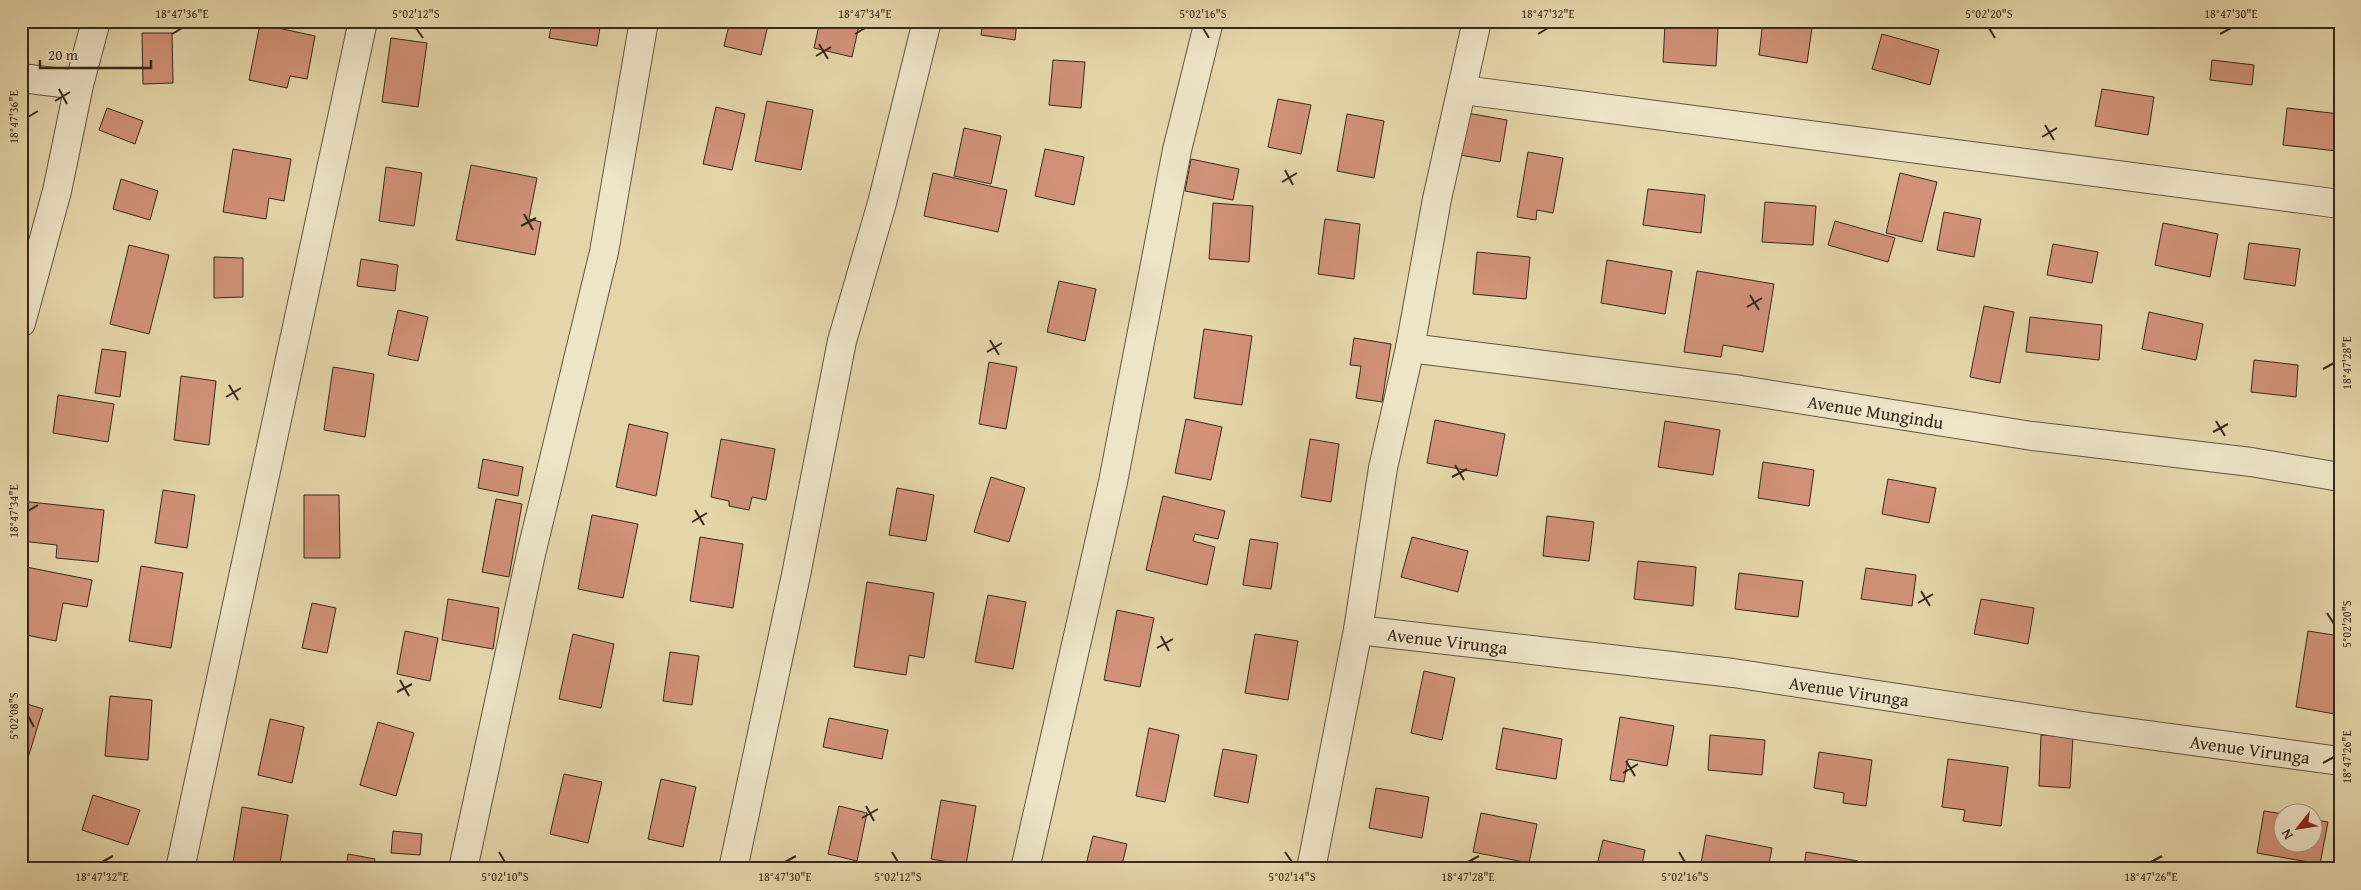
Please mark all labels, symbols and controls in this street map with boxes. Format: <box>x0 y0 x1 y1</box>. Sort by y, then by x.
text: 18°47'36"E <box>155 5 209 22</box>
text: 5°02'12"S <box>392 5 440 22</box>
text: 18°47'34"E <box>838 5 892 22</box>
text: 5°02'16"S <box>1179 5 1227 22</box>
text: 18°47'32"E <box>1521 5 1575 22</box>
text: 5°02'20"S <box>1965 5 2013 22</box>
text: 18°47'30"E <box>2204 5 2258 22</box>
scale bar <box>40 38 151 70</box>
text: 20 m <box>48 44 79 65</box>
text: 18°47'36"E <box>5 90 22 144</box>
text: 18°47'28"E <box>2338 336 2355 390</box>
street label: Avenue Mungindu <box>1806 387 1946 435</box>
text: 18°47'34"E <box>5 484 22 538</box>
text: 5°02'20"S <box>2338 600 2355 648</box>
street label: Avenue Virunga <box>1386 620 1510 661</box>
street label: Avenue Virunga <box>1787 668 1912 713</box>
text: 5°02'08"S <box>5 692 22 740</box>
street label: Avenue Virunga <box>2188 727 2312 770</box>
text: 18°47'26"E <box>2338 730 2355 784</box>
north arrow <box>2274 802 2324 852</box>
text: N <box>2275 825 2298 844</box>
text: 18°47'32"E <box>75 868 129 885</box>
text: 5°02'10"S <box>481 868 529 885</box>
text: 18°47'30"E <box>758 868 812 885</box>
text: 5°02'12"S <box>874 868 922 885</box>
text: 5°02'14"S <box>1268 868 1316 885</box>
text: 18°47'28"E <box>1441 868 1495 885</box>
text: 5°02'16"S <box>1661 868 1709 885</box>
text: 18°47'26"E <box>2124 868 2178 885</box>

